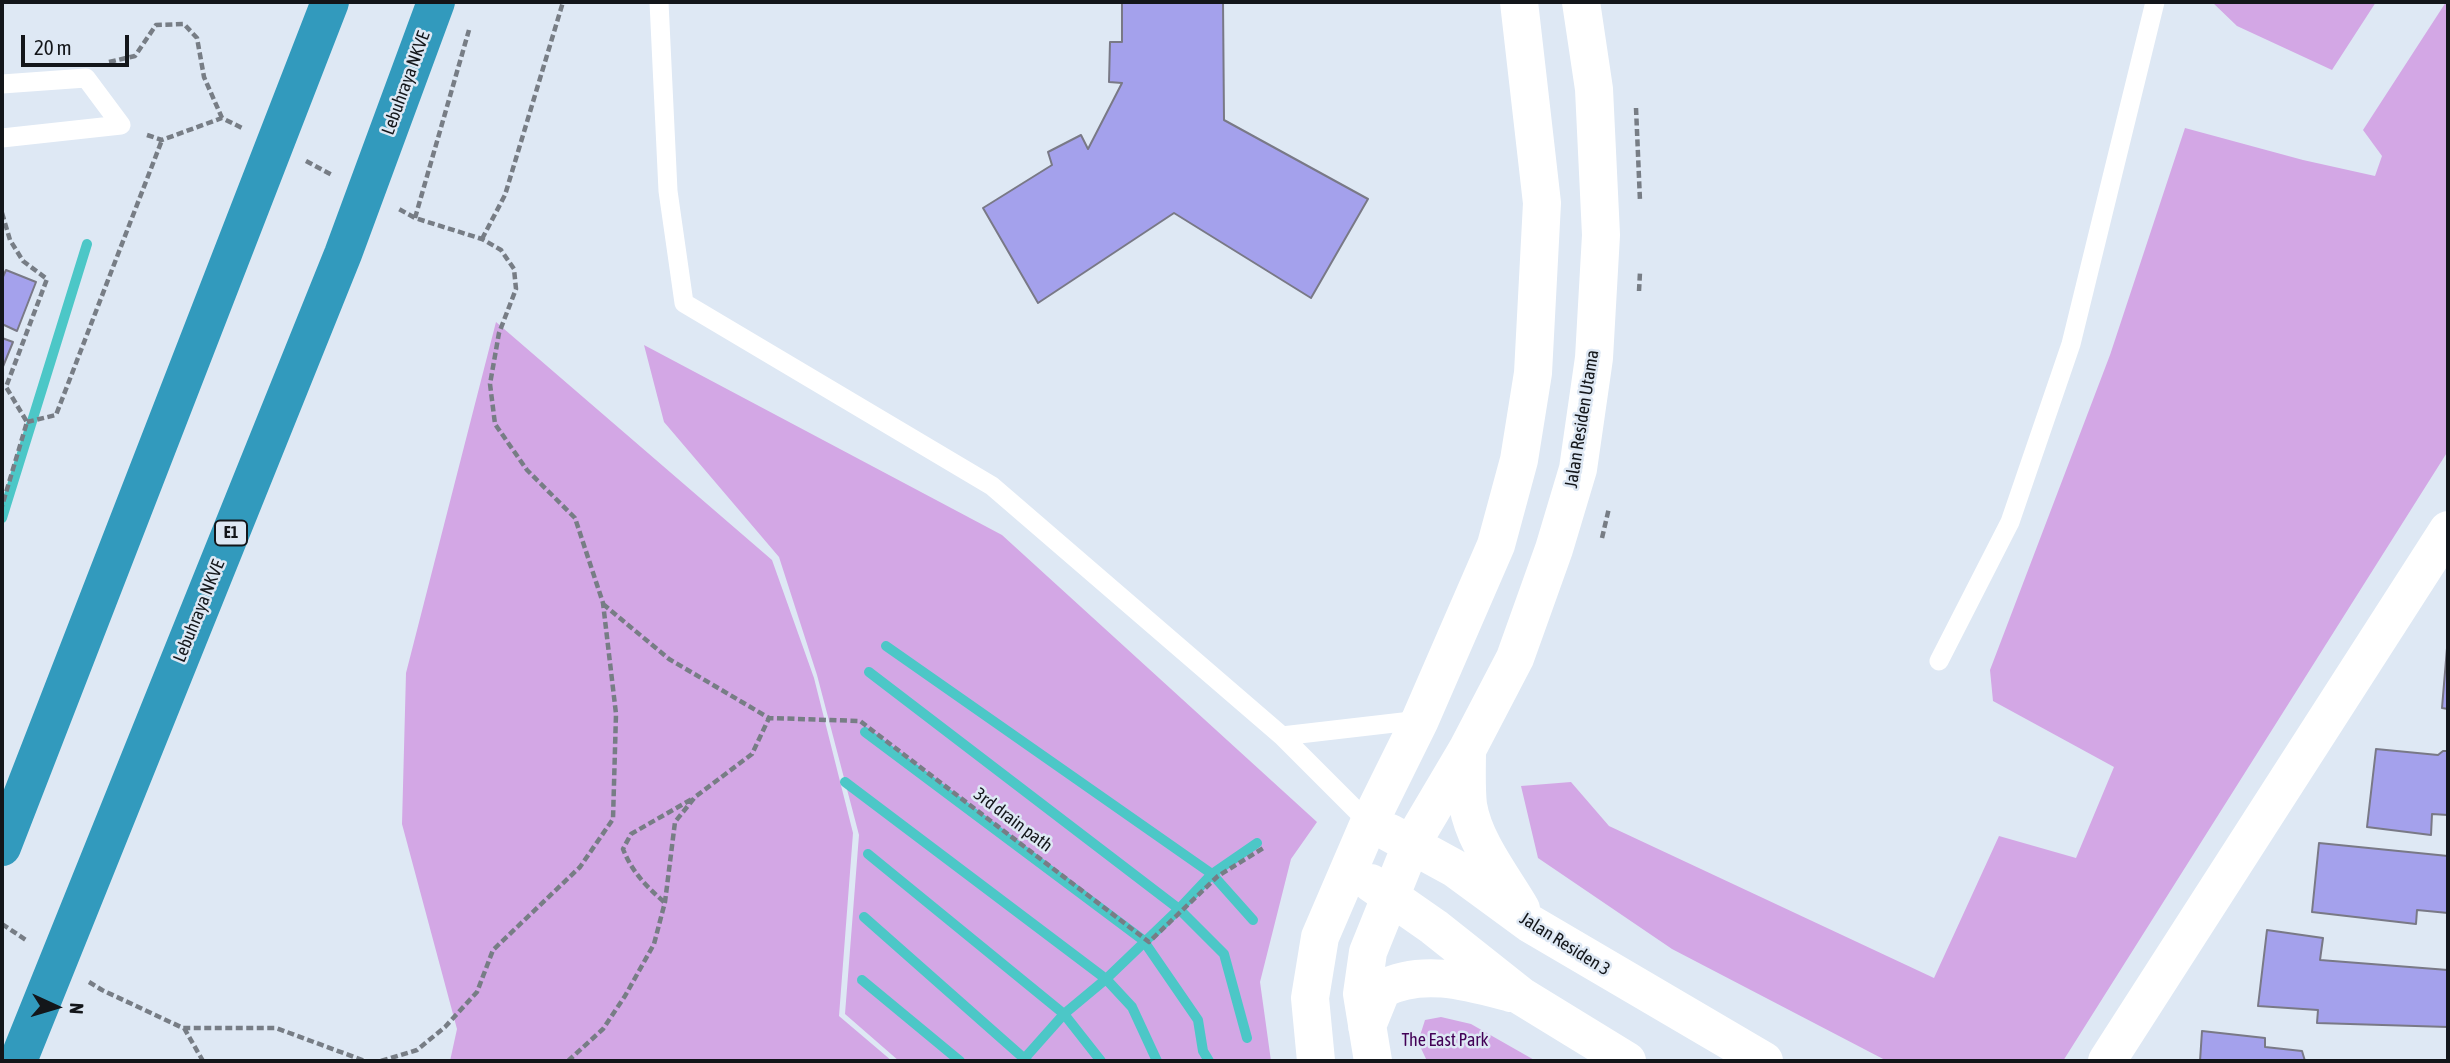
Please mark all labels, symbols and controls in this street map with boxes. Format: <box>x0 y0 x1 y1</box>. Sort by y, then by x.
scale bar <box>24 21 133 65</box>
street label: Lebuhraya NKVE <box>377 28 435 138</box>
text: 20 m <box>34 35 72 59</box>
street label: Jalan Residen Utama <box>1560 348 1604 490</box>
road number: E1 <box>215 520 247 546</box>
street label: Lebuhraya NKVE <box>169 557 229 665</box>
street label: 3rd drain path <box>969 783 1057 857</box>
street label: Jalan Residen 3 <box>1516 908 1614 980</box>
north arrow <box>21 972 91 1042</box>
text: N <box>66 1002 88 1015</box>
park label: The East Park <box>1401 1029 1489 1051</box>

